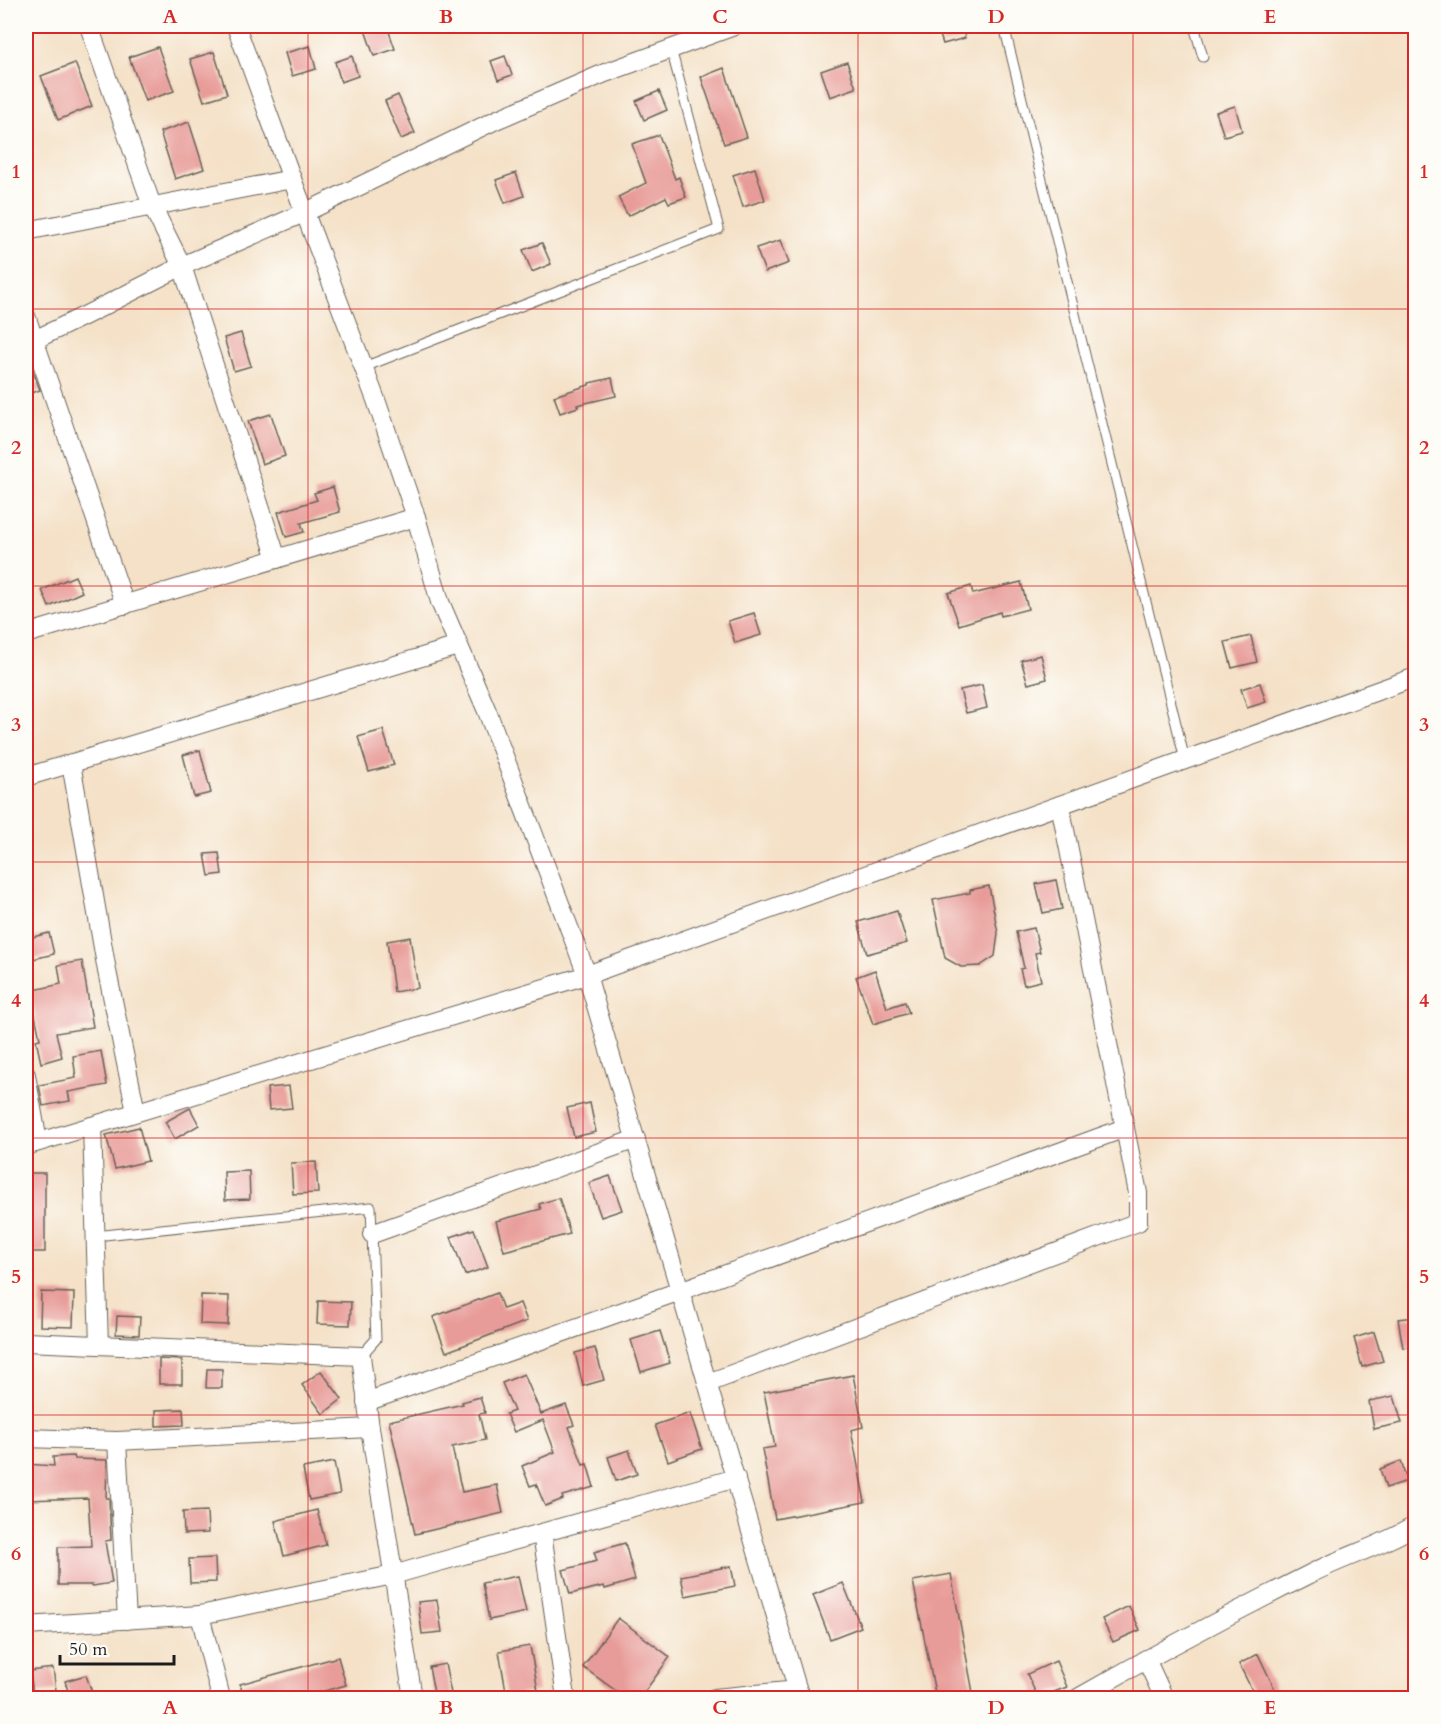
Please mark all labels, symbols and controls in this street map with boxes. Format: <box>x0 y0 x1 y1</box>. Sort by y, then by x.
text: A <box>162 3 178 30</box>
text: B <box>439 3 453 30</box>
text: C <box>712 3 728 30</box>
text: D <box>987 3 1005 30</box>
text: E <box>1264 3 1276 30</box>
text: 1 <box>11 158 21 185</box>
text: 1 <box>1419 158 1429 185</box>
text: 2 <box>11 434 21 461</box>
text: 2 <box>1419 434 1429 461</box>
text: 3 <box>11 711 21 738</box>
text: 3 <box>1419 711 1429 738</box>
text: 4 <box>11 987 21 1014</box>
text: 4 <box>1419 987 1429 1014</box>
text: 5 <box>11 1263 21 1290</box>
text: 5 <box>1419 1263 1429 1290</box>
text: 6 <box>11 1540 21 1567</box>
text: 6 <box>1419 1540 1429 1567</box>
scale bar <box>60 1628 174 1666</box>
text: 50 m <box>69 1637 108 1662</box>
text: A <box>162 1694 178 1721</box>
text: B <box>439 1694 453 1721</box>
text: C <box>712 1694 728 1721</box>
text: D <box>987 1694 1005 1721</box>
text: E <box>1264 1694 1276 1721</box>

